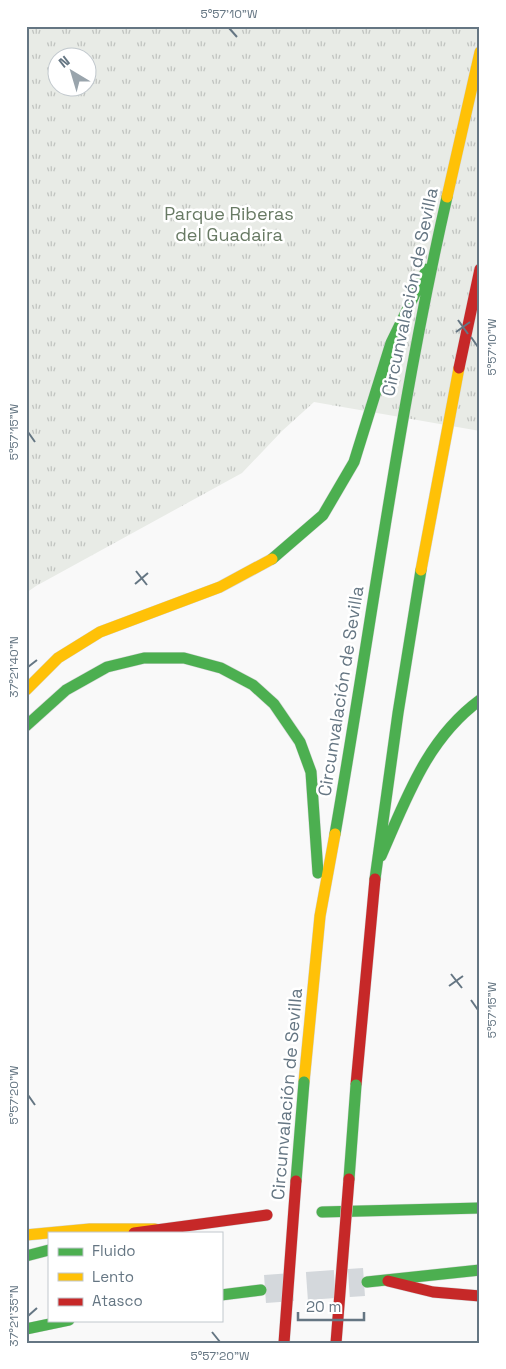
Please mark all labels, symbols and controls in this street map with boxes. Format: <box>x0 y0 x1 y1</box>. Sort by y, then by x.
text: 5°57'10"W <box>201 6 258 22</box>
north arrow <box>48 48 98 98</box>
text: N <box>55 52 73 72</box>
street label: Circunvalación de Sevilla <box>376 185 443 398</box>
park label: Parque Riberas del Guadaira <box>164 202 294 246</box>
text: 5°57'10"W <box>484 318 500 375</box>
text: 5°57'15"W <box>6 403 22 460</box>
street label: Circunvalación de Sevilla <box>313 584 369 798</box>
text: 37°21'40"N <box>6 636 22 698</box>
text: 5°57'15"W <box>484 981 500 1038</box>
street label: Circunvalación de Sevilla <box>266 987 307 1201</box>
text: 5°57'20"W <box>6 1065 22 1125</box>
legend <box>48 1232 222 1322</box>
text: Fluido <box>92 1241 136 1260</box>
text: Lento <box>92 1267 134 1286</box>
text: 37°21'35"N <box>6 1285 22 1347</box>
scale bar <box>298 1289 365 1321</box>
text: Atasco <box>92 1291 143 1310</box>
text: 20 m <box>306 1297 341 1316</box>
text: 5°57'20"W <box>190 1348 250 1364</box>

